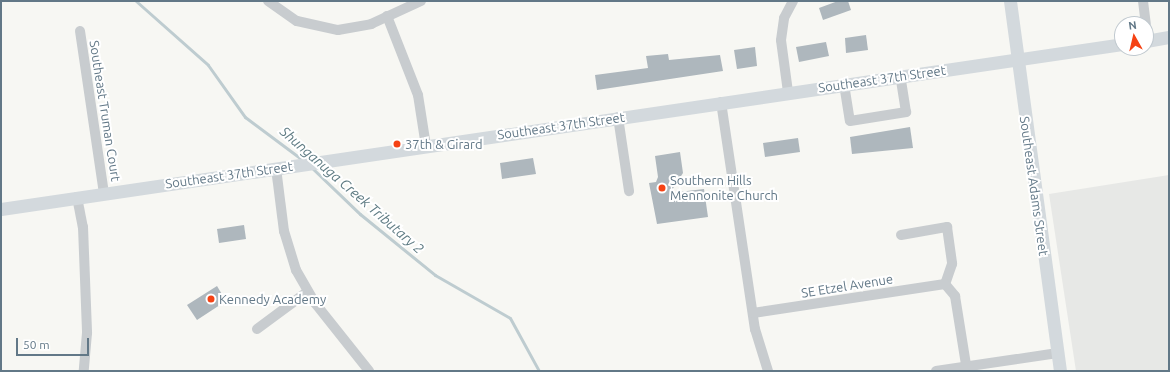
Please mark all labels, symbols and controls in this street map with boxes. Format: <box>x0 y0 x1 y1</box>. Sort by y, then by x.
north arrow <box>1114 16 1154 56</box>
text: N <box>1128 19 1137 32</box>
street label: Southeast Truman Court <box>86 39 124 183</box>
street label: Southeast 37th Street <box>817 62 947 96</box>
street label: Southeast 37th Street <box>496 109 626 143</box>
street label: Southeast Adams Street <box>1016 115 1052 257</box>
water label: Shunganuga Creek Tributary 2 <box>277 123 427 257</box>
place label: 37th & Girard <box>405 136 483 152</box>
marker: 37th & Girard <box>392 139 402 149</box>
street label: Southeast 37th Street <box>164 158 294 192</box>
place label: Southern Hills Mennonite Church <box>670 173 778 204</box>
marker: Southern Hills Mennonite Church <box>657 183 667 193</box>
street label: SE Etzel Avenue <box>800 271 894 301</box>
place label: Kennedy Academy <box>219 291 326 307</box>
marker: Kennedy Academy <box>206 294 216 304</box>
scale bar <box>18 330 91 356</box>
text: 50 m <box>23 338 50 351</box>

